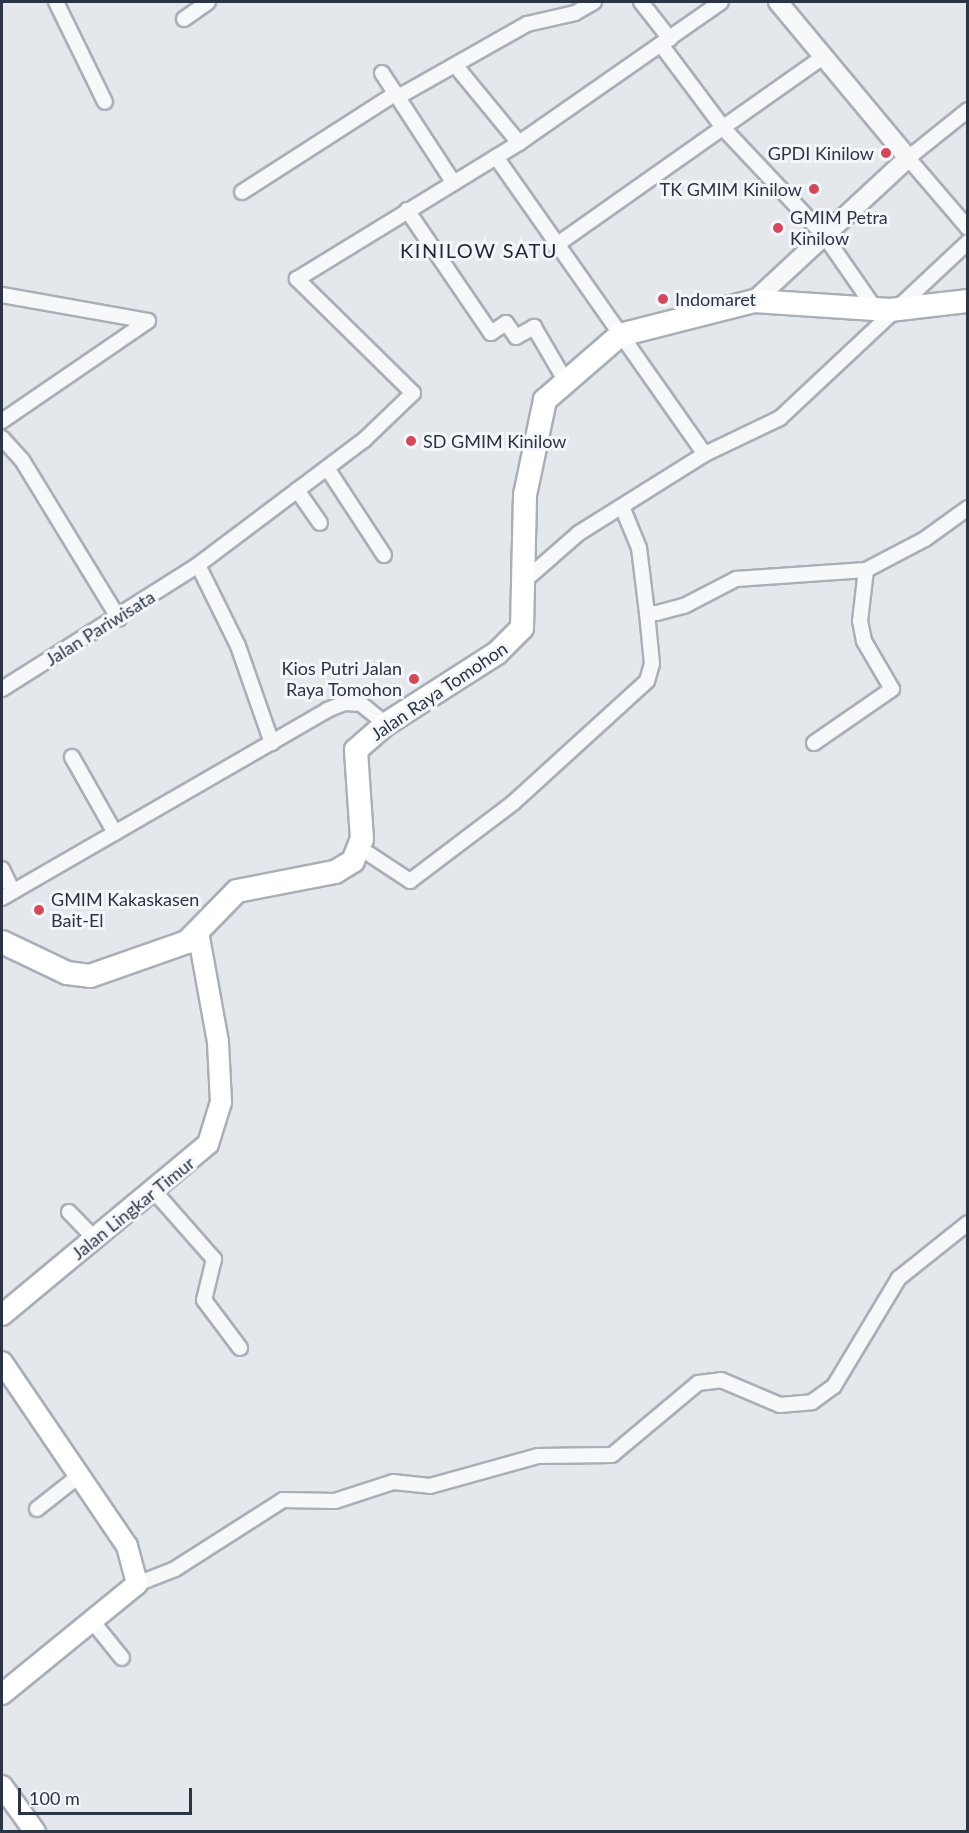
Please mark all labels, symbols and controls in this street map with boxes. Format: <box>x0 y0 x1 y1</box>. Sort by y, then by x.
place label: GPDI Kinilow <box>768 142 874 164</box>
marker: GPDI Kinilow <box>879 146 893 160</box>
place label: TK GMIM Kinilow <box>660 178 802 200</box>
marker: TK GMIM Kinilow <box>807 182 821 196</box>
place label: GMIM Petra Kinilow <box>790 207 888 250</box>
marker: GMIM Petra Kinilow <box>771 221 785 235</box>
district label: KINILOW SATU <box>400 238 558 262</box>
place label: Indomaret <box>675 288 756 310</box>
marker: Indomaret <box>656 292 670 306</box>
place label: SD GMIM Kinilow <box>423 430 566 452</box>
marker: SD GMIM Kinilow <box>404 434 418 448</box>
street label: Jalan Pariwisata <box>41 586 159 670</box>
street label: Jalan Raya Tomohon <box>366 637 512 745</box>
place label: Kios Putri Jalan Raya Tomohon <box>281 658 402 700</box>
marker: Kios Putri Jalan Raya Tomohon <box>407 672 421 686</box>
place label: GMIM Kakaskasen Bait-El <box>51 889 199 932</box>
marker: GMIM Kakaskasen Bait-El <box>32 903 46 917</box>
street label: Jalan Lingkar Timur <box>67 1152 199 1264</box>
scale bar <box>21 1776 195 1814</box>
text: 100 m <box>29 1787 80 1809</box>

